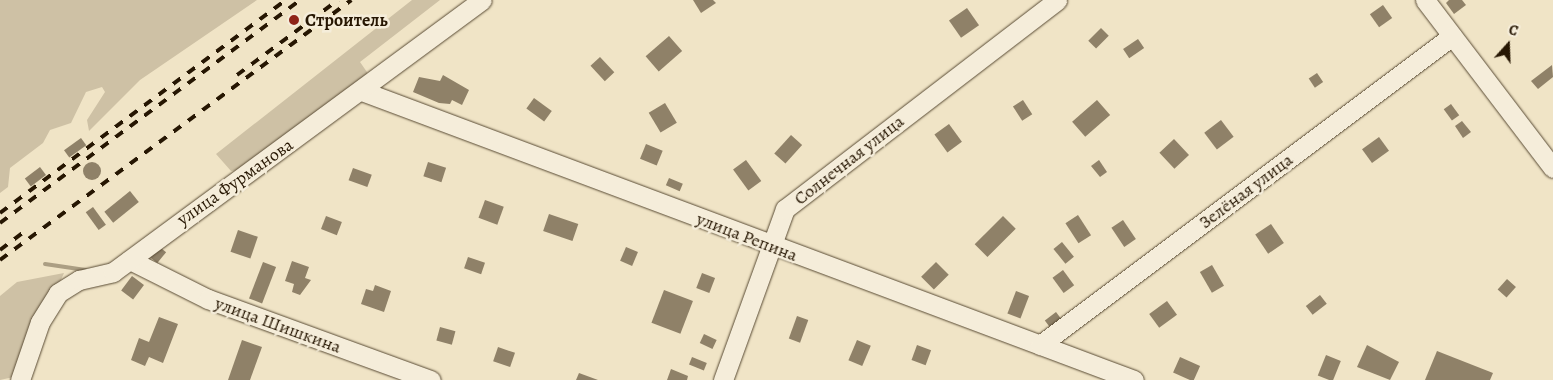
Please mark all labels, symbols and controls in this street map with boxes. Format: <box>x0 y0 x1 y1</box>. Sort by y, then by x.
place label: Строитель <box>305 9 388 31</box>
marker: Строитель <box>287 13 301 27</box>
north arrow <box>1483 20 1533 70</box>
text: С <box>1506 20 1521 41</box>
street label: Солнечная улица <box>790 110 908 210</box>
street label: улица Фурманова <box>173 134 297 230</box>
street label: Зелёная улица <box>1195 149 1297 233</box>
street label: улица Репина <box>693 208 801 266</box>
street label: улица Шишкина <box>212 292 344 358</box>

